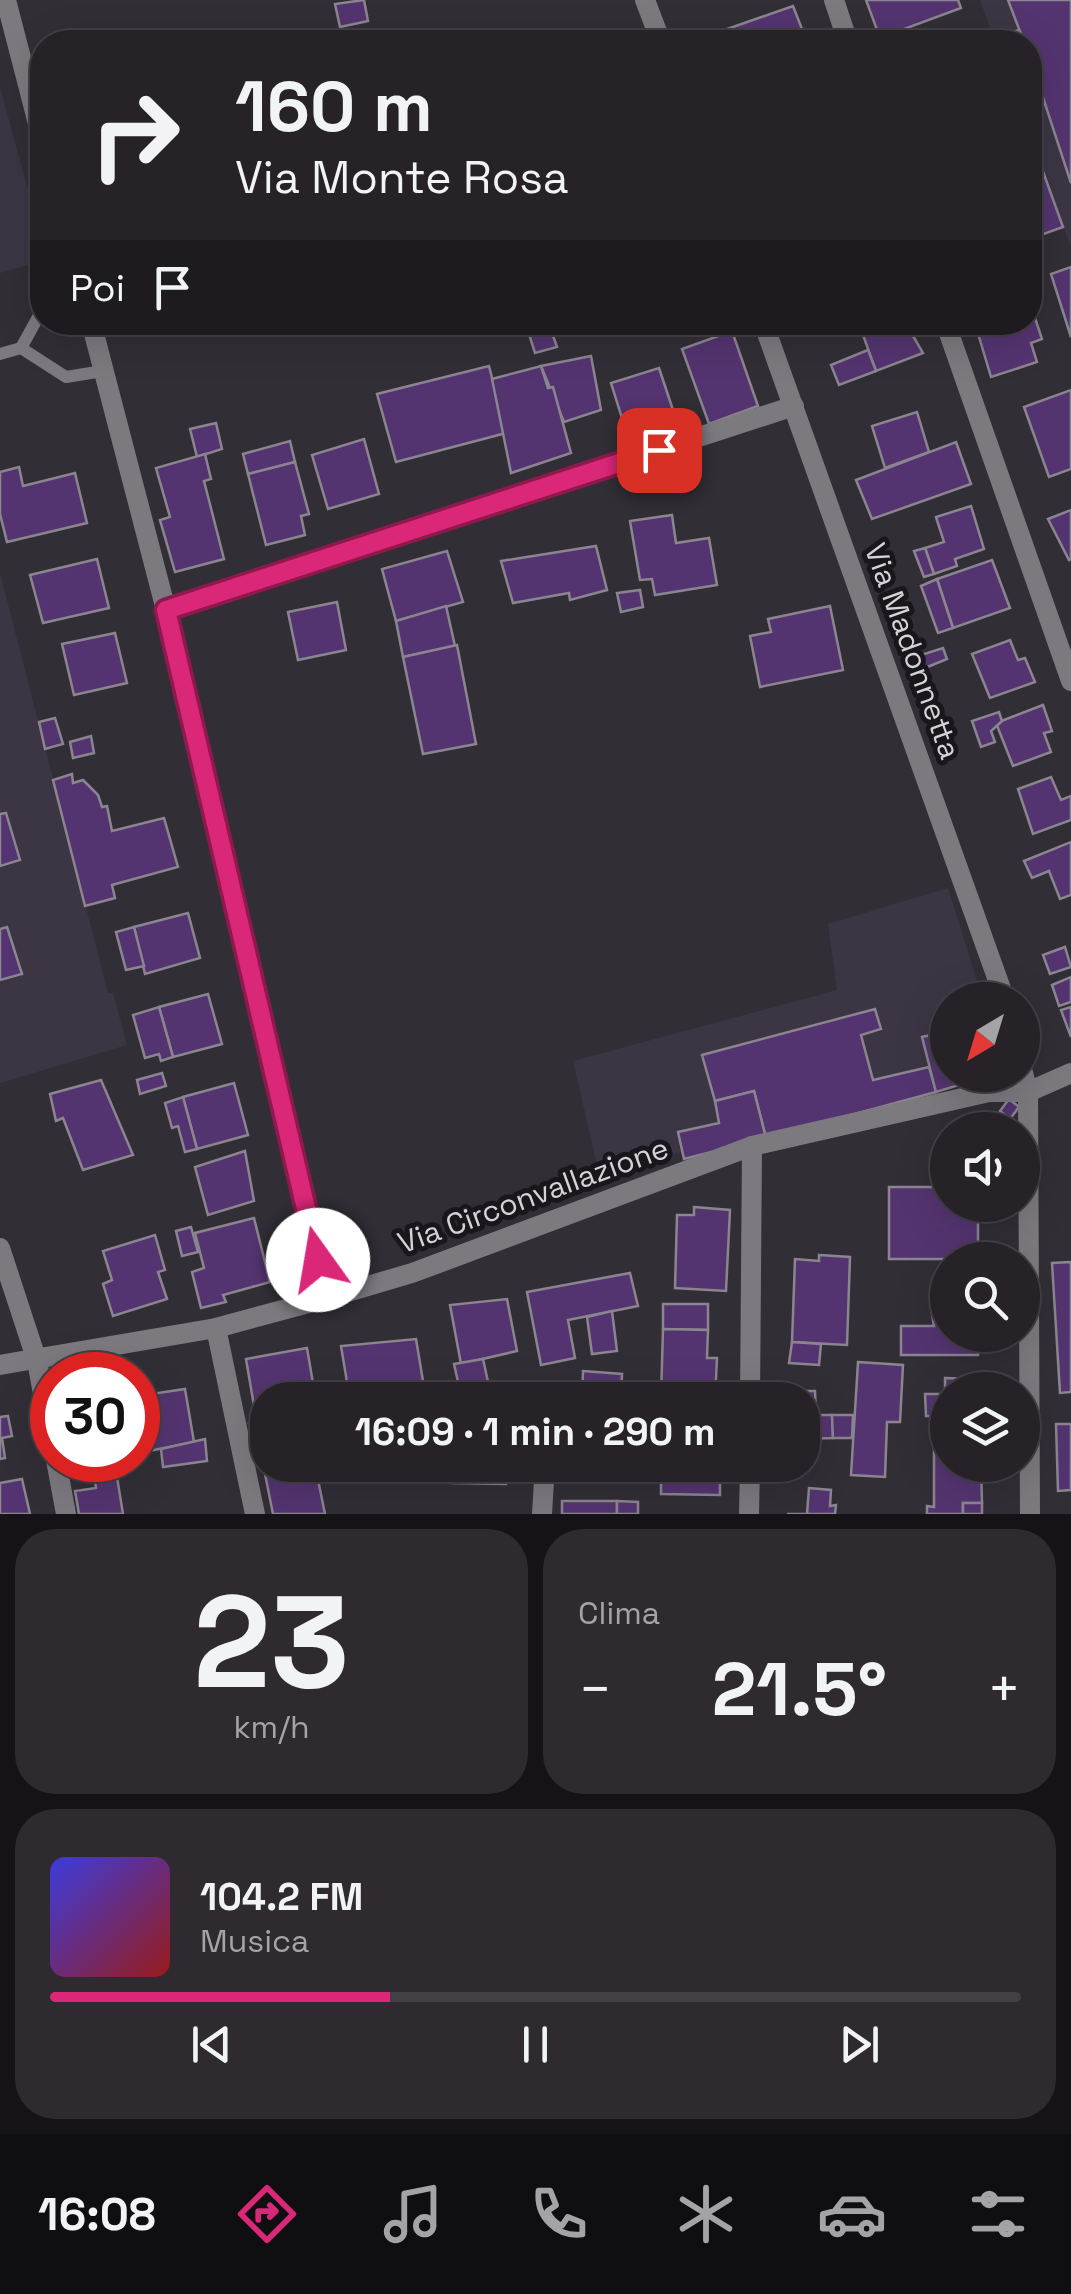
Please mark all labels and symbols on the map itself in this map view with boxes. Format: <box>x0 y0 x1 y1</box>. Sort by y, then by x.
pin <box>617 408 702 493</box>
street label: Via Madonnetta <box>856 538 970 764</box>
north arrow <box>930 982 1040 1092</box>
street label: Via Circonvallazione <box>392 1128 674 1262</box>
position arrow <box>266 1208 370 1312</box>
speed limit sign: 30 <box>30 1352 160 1482</box>

